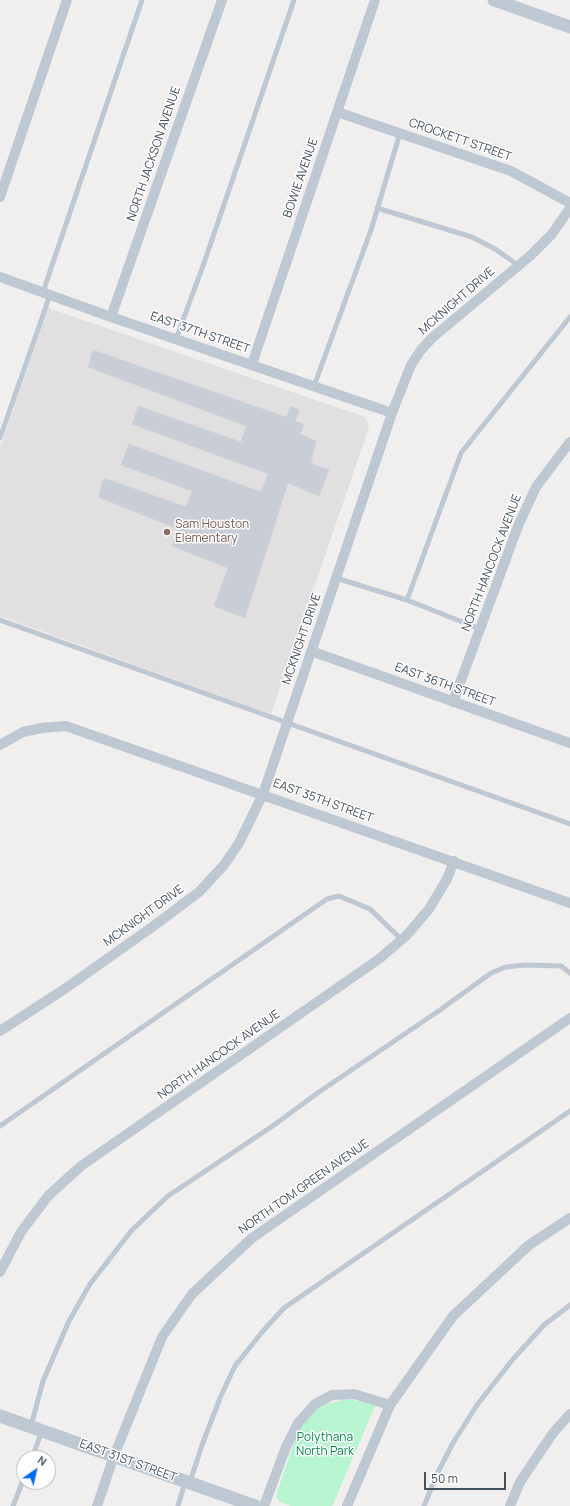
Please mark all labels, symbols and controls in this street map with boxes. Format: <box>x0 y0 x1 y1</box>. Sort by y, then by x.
street label: NORTH JACKSON AVENUE <box>124 85 184 223</box>
street label: CROCKETT STREET <box>407 116 513 164</box>
street label: BOWIE AVENUE <box>281 136 321 220</box>
street label: MCKNIGHT DRIVE <box>416 264 498 338</box>
street label: EAST 37TH STREET <box>148 309 252 357</box>
street label: NORTH HANCOCK AVENUE <box>459 492 525 634</box>
place label: Sam Houston Elementary <box>175 518 249 546</box>
marker: Sam Houston Elementary <box>162 527 172 537</box>
street label: MCKNIGHT DRIVE <box>280 591 324 687</box>
street label: EAST 36TH STREET <box>393 660 497 710</box>
street label: EAST 35TH STREET <box>271 776 375 826</box>
street label: MCKNIGHT DRIVE <box>101 882 187 950</box>
street label: NORTH HANCOCK AVENUE <box>155 1007 283 1103</box>
street label: NORTH TOM GREEN AVENUE <box>236 1137 372 1237</box>
park label: Polythana North Park <box>296 1431 354 1459</box>
street label: EAST 31ST STREET <box>77 1437 179 1485</box>
north arrow <box>16 1450 56 1490</box>
text: N <box>35 1452 50 1469</box>
scale bar <box>426 1464 508 1490</box>
text: 50 m <box>431 1470 458 1487</box>

